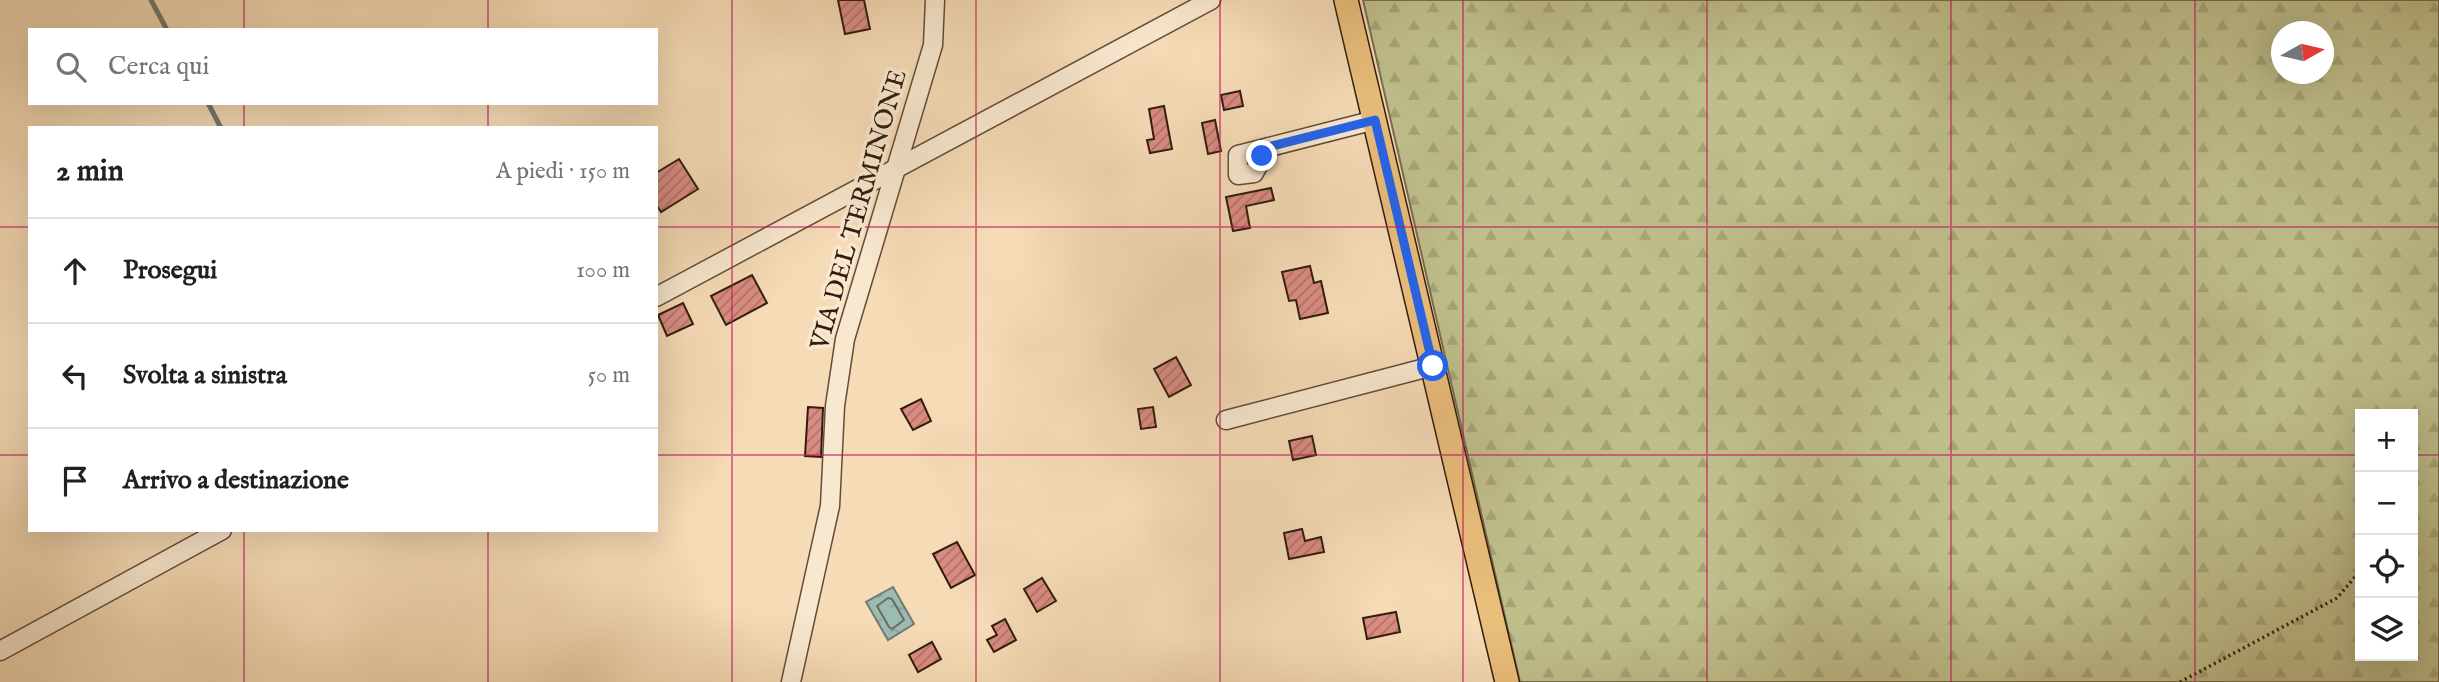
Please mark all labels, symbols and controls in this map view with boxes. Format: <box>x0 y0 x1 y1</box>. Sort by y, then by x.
north arrow <box>2271 21 2334 84</box>
search box <box>28 28 658 105</box>
icon: search <box>52 48 90 86</box>
text: Cerca qui <box>108 50 209 83</box>
street label: VIA DEL TERMINONE <box>803 66 915 355</box>
route end <box>1246 140 1277 171</box>
text: 2 min <box>56 153 124 191</box>
text: A piedi · 150 m <box>496 157 630 186</box>
icon: ahead <box>56 252 94 290</box>
text: Prosegui <box>123 254 217 287</box>
text: 100 m <box>576 256 630 285</box>
route start <box>1417 350 1448 381</box>
icon: left <box>56 357 94 395</box>
text: Svolta a sinistra <box>123 359 287 392</box>
text: 50 m <box>588 361 630 390</box>
map controls <box>2355 409 2418 661</box>
button: + <box>2355 409 2418 472</box>
icon: arrive <box>56 462 94 500</box>
text: Arrivo a destinazione <box>123 464 349 497</box>
button: − <box>2355 472 2418 535</box>
button: locate <box>2355 535 2418 598</box>
button: layers <box>2355 598 2418 661</box>

